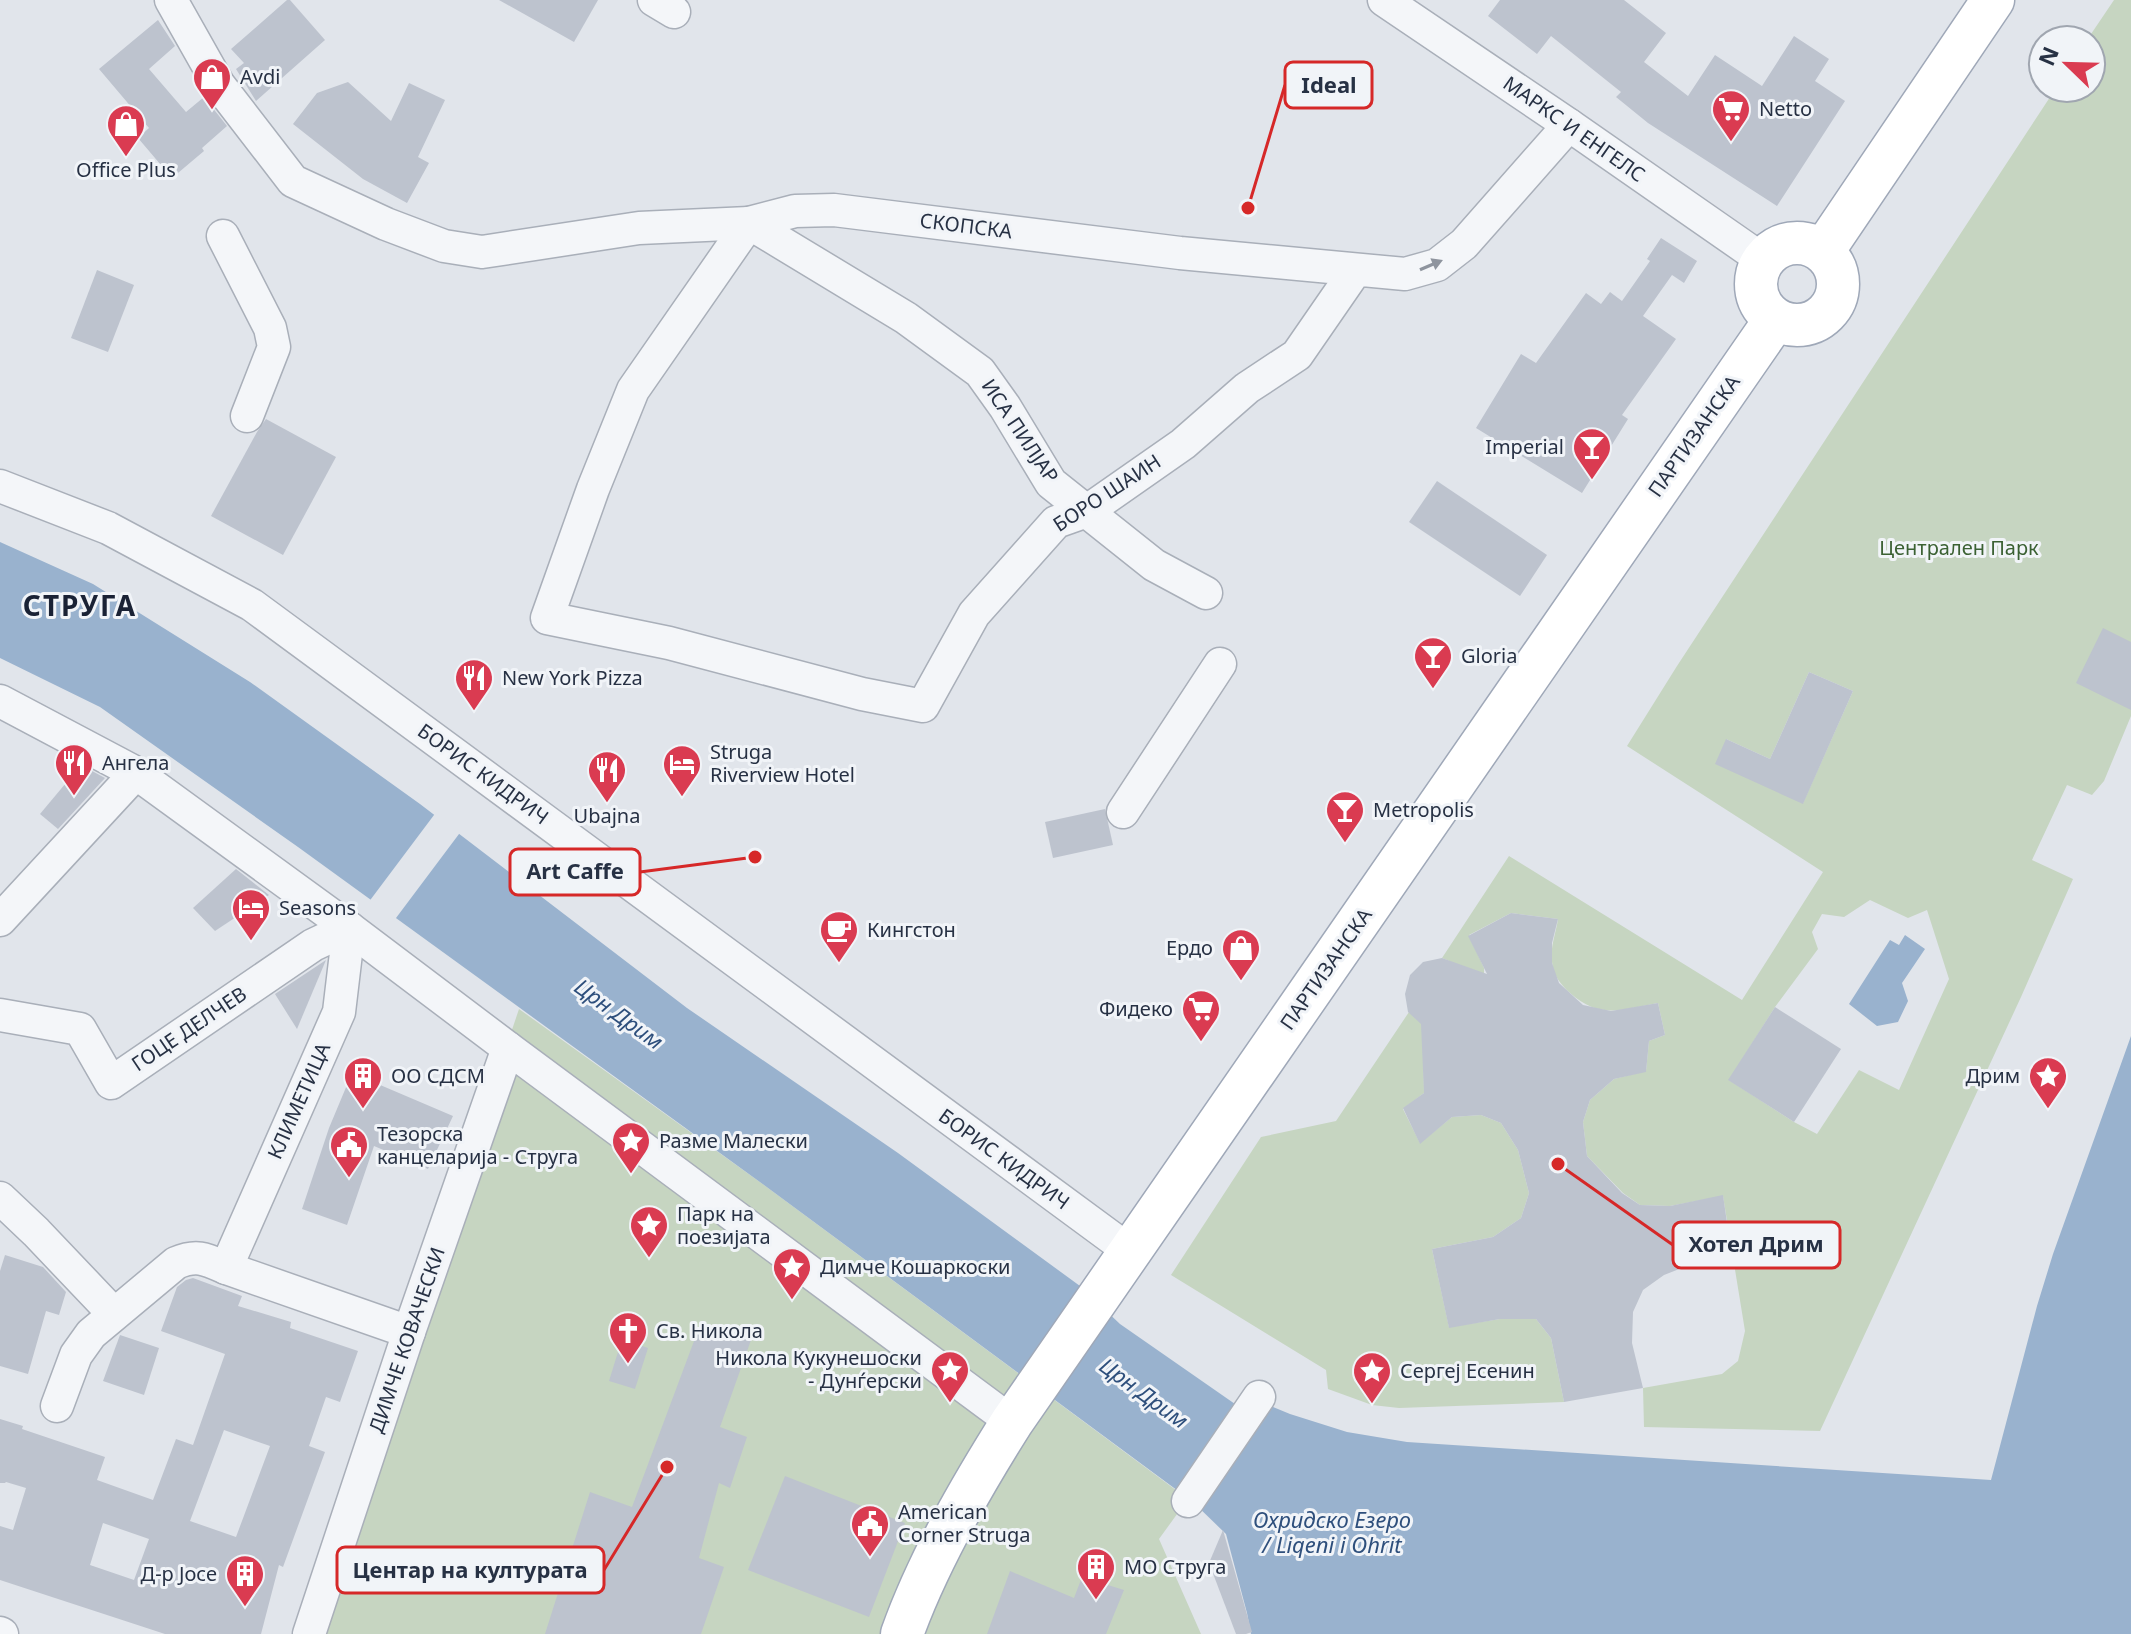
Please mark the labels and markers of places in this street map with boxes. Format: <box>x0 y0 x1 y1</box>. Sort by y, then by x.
shop icon: Avdi <box>191 56 233 111</box>
callout: Ideal <box>1285 62 1372 108</box>
place label: Avdi <box>240 63 280 90</box>
supermarket icon: Netto <box>1710 88 1752 143</box>
place label: Netto <box>1759 95 1812 122</box>
shop icon: Office Plus <box>105 103 147 158</box>
place label: Office Plus <box>76 156 176 183</box>
bar icon: Imperial <box>1571 426 1613 481</box>
place label: Imperial <box>1485 433 1564 460</box>
bar icon: Gloria <box>1412 635 1454 690</box>
place label: Gloria <box>1461 642 1517 669</box>
restaurant icon: New York Pizza <box>453 657 495 712</box>
place label: New York Pizza <box>502 664 643 691</box>
place label: Struga Riverview Hotel <box>710 738 855 788</box>
restaurant icon: Ангела <box>53 742 95 797</box>
hotel icon: Struga Riverview Hotel <box>661 743 703 798</box>
place label: Ангела <box>102 749 169 776</box>
restaurant icon: Ubajna <box>586 749 628 804</box>
bar icon: Metropolis <box>1324 789 1366 844</box>
place label: Metropolis <box>1373 796 1474 823</box>
place label: Ubajna <box>574 802 640 829</box>
callout: Art Caffe <box>510 849 640 895</box>
hotel icon: Seasons <box>230 887 272 942</box>
place label: Seasons <box>279 894 356 921</box>
cafe icon: Кингстон <box>818 909 860 964</box>
place label: Кингстон <box>867 916 956 943</box>
shop icon: Ердо <box>1220 927 1262 982</box>
place label: Ердо <box>1166 934 1213 961</box>
supermarket icon: Фидеко <box>1180 988 1222 1043</box>
place label: Фидеко <box>1099 995 1173 1022</box>
building icon: ОО СДСМ <box>342 1055 384 1110</box>
place icon: Дрим <box>2027 1055 2069 1110</box>
place label: ОО СДСМ <box>391 1062 485 1089</box>
place label: Дрим <box>1965 1062 2020 1089</box>
place label: Тезорска канцеларија - Струга <box>377 1120 578 1170</box>
place icon: Разме Малески <box>610 1120 652 1175</box>
public building icon: Тезорска канцеларија - Струга <box>328 1124 370 1179</box>
place label: Разме Малески <box>659 1127 808 1154</box>
place label: Парк на поезијата <box>677 1200 771 1250</box>
place icon: Парк на поезијата <box>628 1204 670 1259</box>
callout: Хотел Дрим <box>1673 1222 1840 1268</box>
place icon: Димче Кошаркоски <box>771 1246 813 1301</box>
place label: Димче Кошаркоски <box>820 1253 1011 1280</box>
church icon: Св. Никола <box>607 1310 649 1365</box>
place label: Св. Никола <box>656 1317 763 1344</box>
place label: Никола Кукунешоски - Дунѓерски <box>715 1344 922 1394</box>
place icon: Никола Кукунешоски - Дунѓерски <box>929 1349 971 1404</box>
place icon: Сергеј Есенин <box>1351 1350 1393 1405</box>
place label: Сергеј Есенин <box>1400 1357 1535 1384</box>
place label: American Corner Struga <box>898 1498 1030 1548</box>
public building icon: American Corner Struga <box>849 1503 891 1558</box>
building icon: МО Струга <box>1075 1546 1117 1601</box>
callout: Центар на културата <box>337 1547 604 1593</box>
building icon: Д-р Јосе <box>224 1553 266 1608</box>
place label: МО Струга <box>1124 1553 1226 1580</box>
place label: Д-р Јосе <box>141 1560 217 1587</box>

